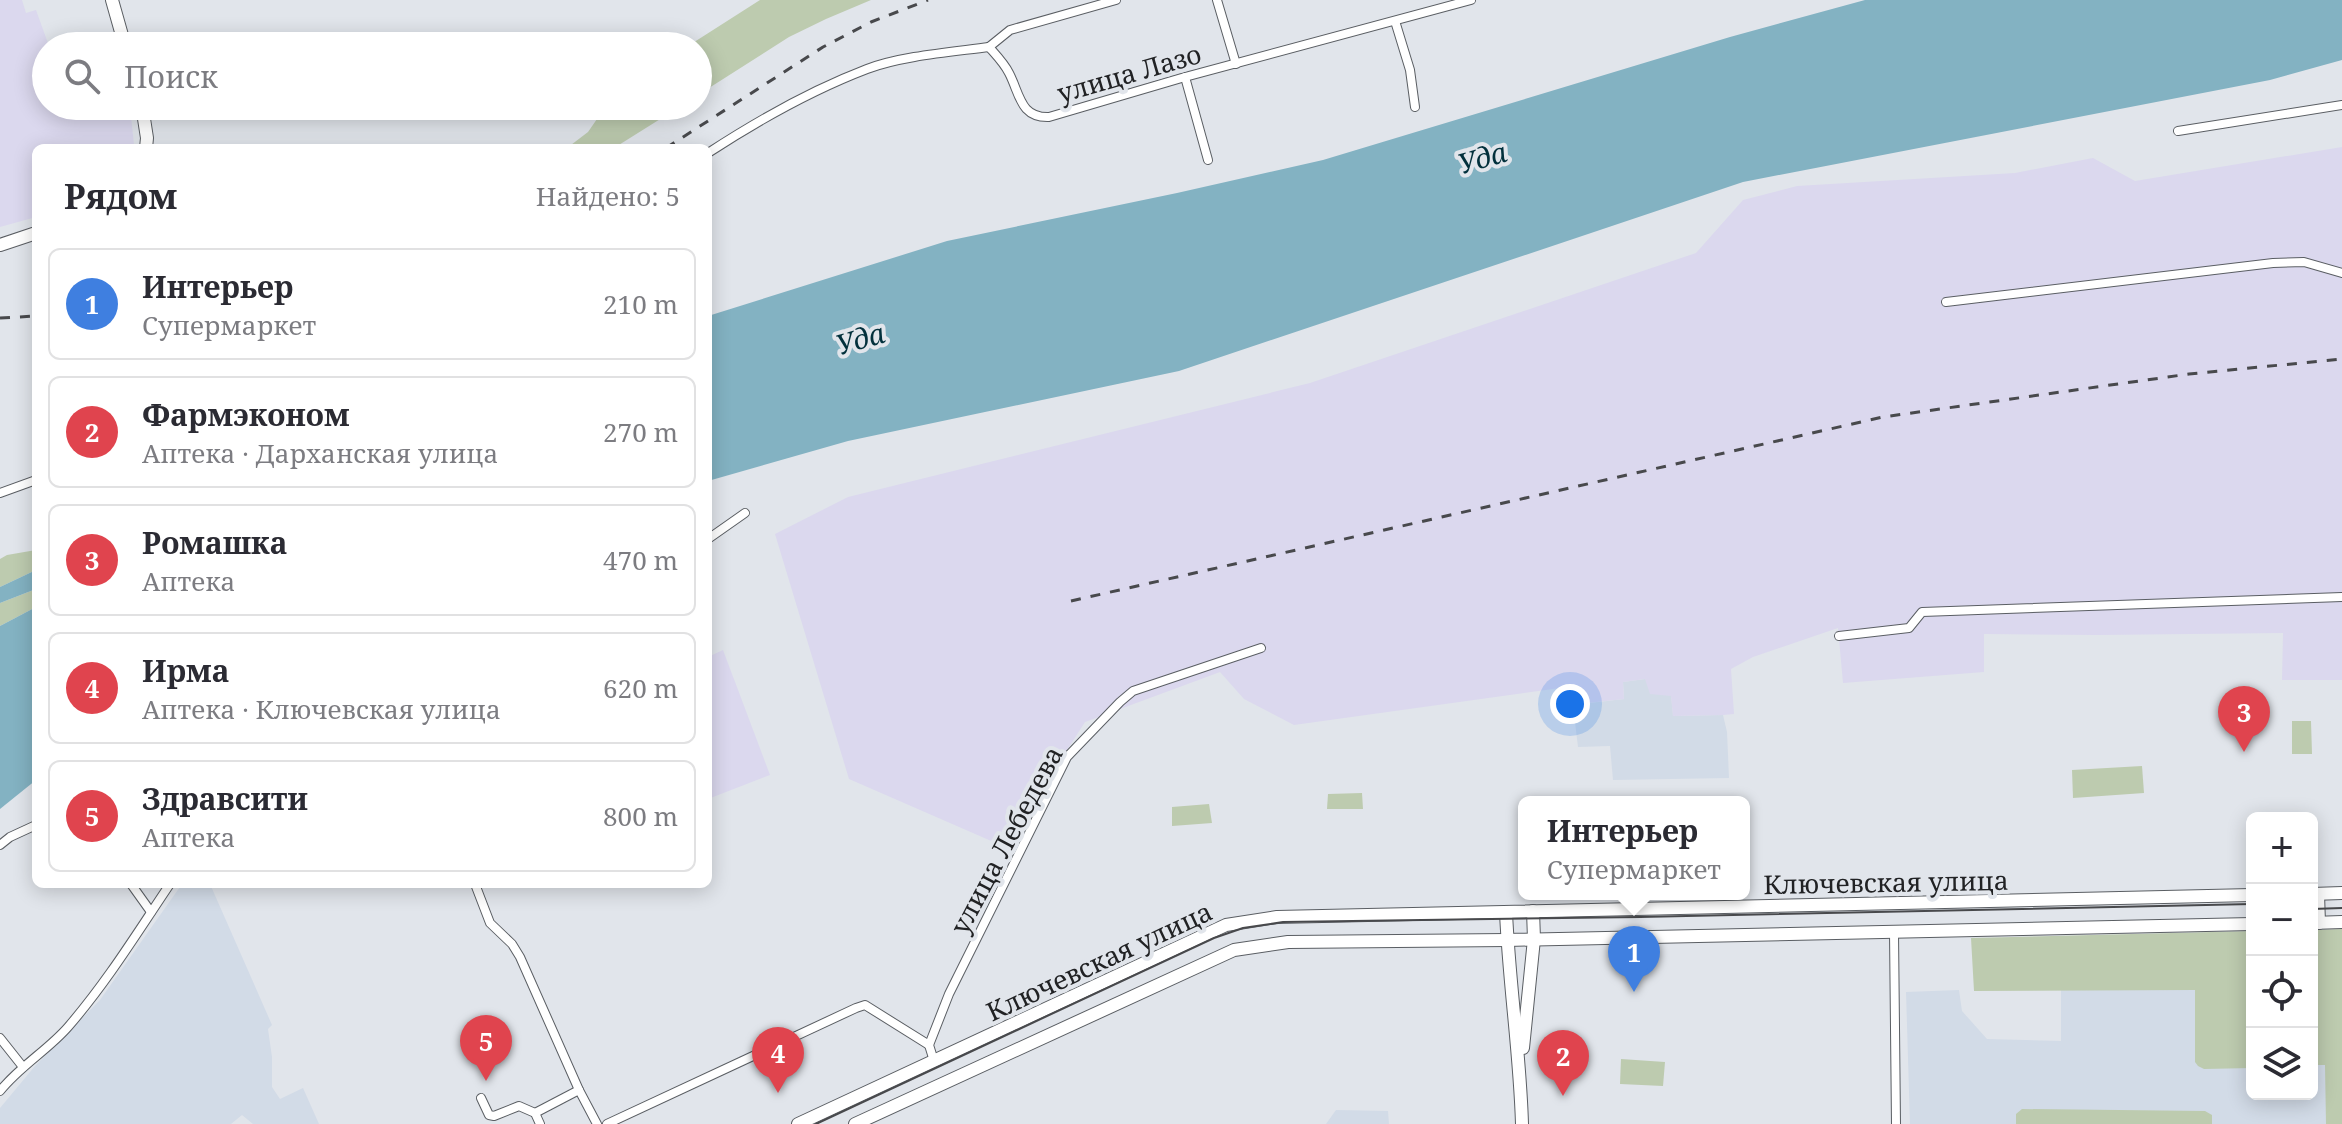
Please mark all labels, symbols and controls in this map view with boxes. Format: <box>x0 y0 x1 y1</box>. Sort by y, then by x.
search box <box>32 32 712 120</box>
street label: улица Лазо <box>1053 35 1205 111</box>
icon: search <box>60 54 104 98</box>
text: Поиск <box>124 56 218 97</box>
water label: Уда <box>1453 132 1511 182</box>
text: Рядом <box>64 173 177 219</box>
text: Найдено: 5 <box>536 178 680 214</box>
text: Интерьер <box>142 266 293 307</box>
text: 1 <box>85 286 99 322</box>
text: 210 m <box>603 286 678 322</box>
text: Супермаркет <box>142 307 316 343</box>
water label: Уда <box>831 313 889 363</box>
text: Фармэконом <box>142 394 350 435</box>
text: 2 <box>85 414 99 450</box>
text: 270 m <box>603 414 678 450</box>
text: Аптека · Дарханская улица <box>142 435 498 471</box>
text: Ромашка <box>142 522 288 563</box>
text: 3 <box>85 542 99 578</box>
text: 470 m <box>603 542 678 578</box>
text: Аптека <box>142 563 235 599</box>
text: Ирма <box>142 650 229 691</box>
text: 4 <box>85 670 99 706</box>
text: 620 m <box>603 670 678 706</box>
your location <box>1550 684 1590 724</box>
pin: 3 <box>2218 686 2270 752</box>
text: Аптека · Ключевская улица <box>142 691 501 727</box>
street label: улица Лебедева <box>941 740 1071 940</box>
text: Здравсити <box>142 778 308 819</box>
popup <box>1518 796 1750 900</box>
text: 5 <box>85 798 99 834</box>
text: 800 m <box>603 798 678 834</box>
text: Интерьер <box>1547 810 1698 851</box>
map controls <box>2246 812 2318 1100</box>
button: + <box>2246 812 2318 884</box>
text: Аптека <box>142 819 235 855</box>
text: Супермаркет <box>1547 851 1721 887</box>
street label: Ключевская улица <box>1763 862 2009 902</box>
button: − <box>2246 884 2318 956</box>
street label: Ключевская улица <box>980 893 1218 1029</box>
pin: 1 <box>1608 926 1660 992</box>
button: locate <box>2246 956 2318 1028</box>
pin: 5 <box>460 1015 512 1081</box>
pin: 4 <box>752 1027 804 1093</box>
button: layers <box>2246 1028 2318 1100</box>
pin: 2 <box>1537 1030 1589 1096</box>

